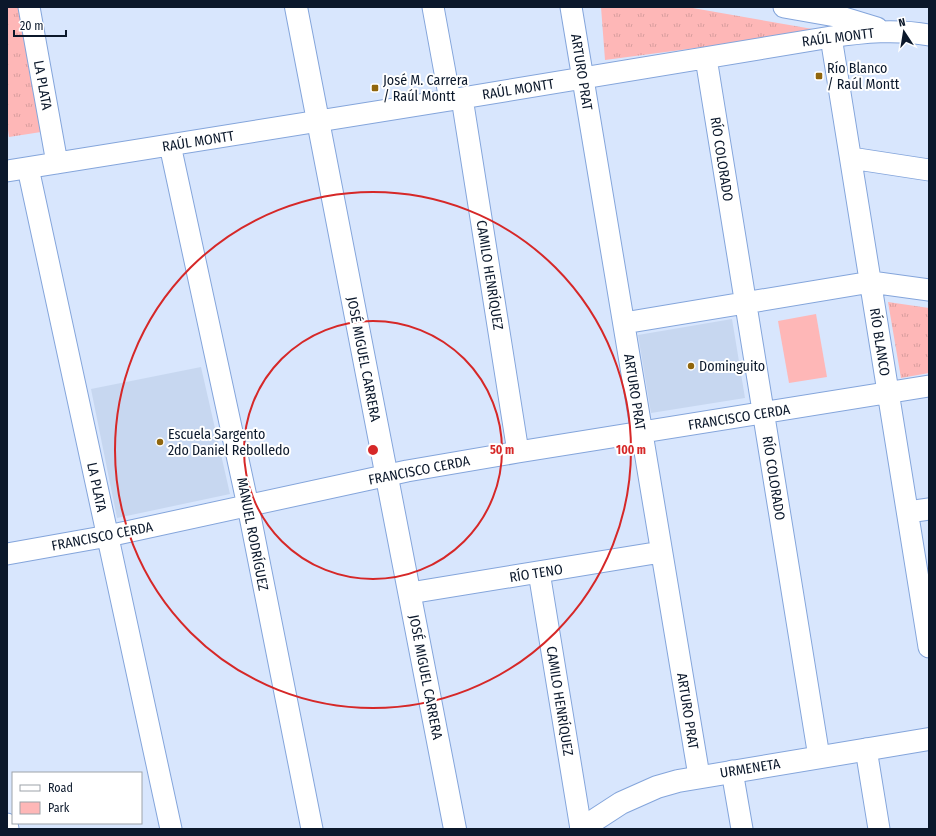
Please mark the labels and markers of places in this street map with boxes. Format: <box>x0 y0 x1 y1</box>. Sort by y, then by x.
place label: Río Blanco / Raúl Montt <box>827 60 900 93</box>
marker: Río Blanco / Raúl Montt <box>814 71 824 81</box>
place label: José M. Carrera / Raúl Montt <box>383 72 468 105</box>
marker: José M. Carrera / Raúl Montt <box>370 83 380 93</box>
place label: Dominguito <box>699 358 765 375</box>
marker: Dominguito <box>686 361 696 371</box>
place label: Escuela Sargento 2do Daniel Rebolledo <box>168 426 290 459</box>
marker: Escuela Sargento 2do Daniel Rebolledo <box>155 437 165 447</box>
centre of rings <box>366 443 380 457</box>

